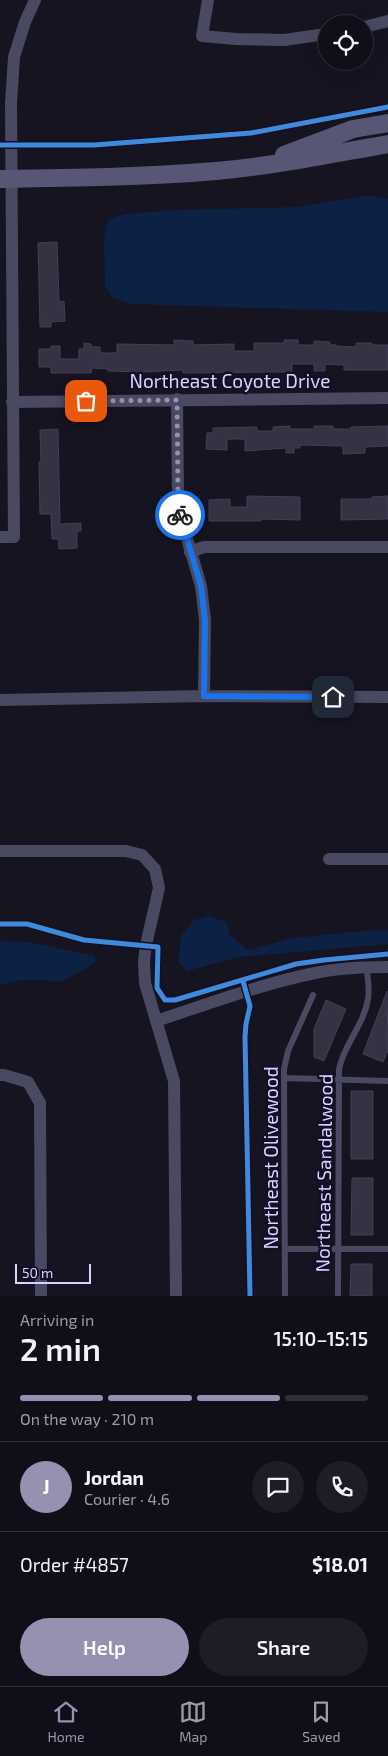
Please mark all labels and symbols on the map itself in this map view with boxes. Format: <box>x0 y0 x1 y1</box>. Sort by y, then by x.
street label: Northeast Coyote Drive <box>130 369 330 392</box>
pin <box>65 380 107 422</box>
courier <box>155 490 205 540</box>
pin <box>312 676 354 718</box>
street label: Northeast Olivewood <box>259 1066 282 1250</box>
street label: Northeast Sandalwood <box>310 1073 337 1273</box>
scale bar <box>15 1261 91 1284</box>

